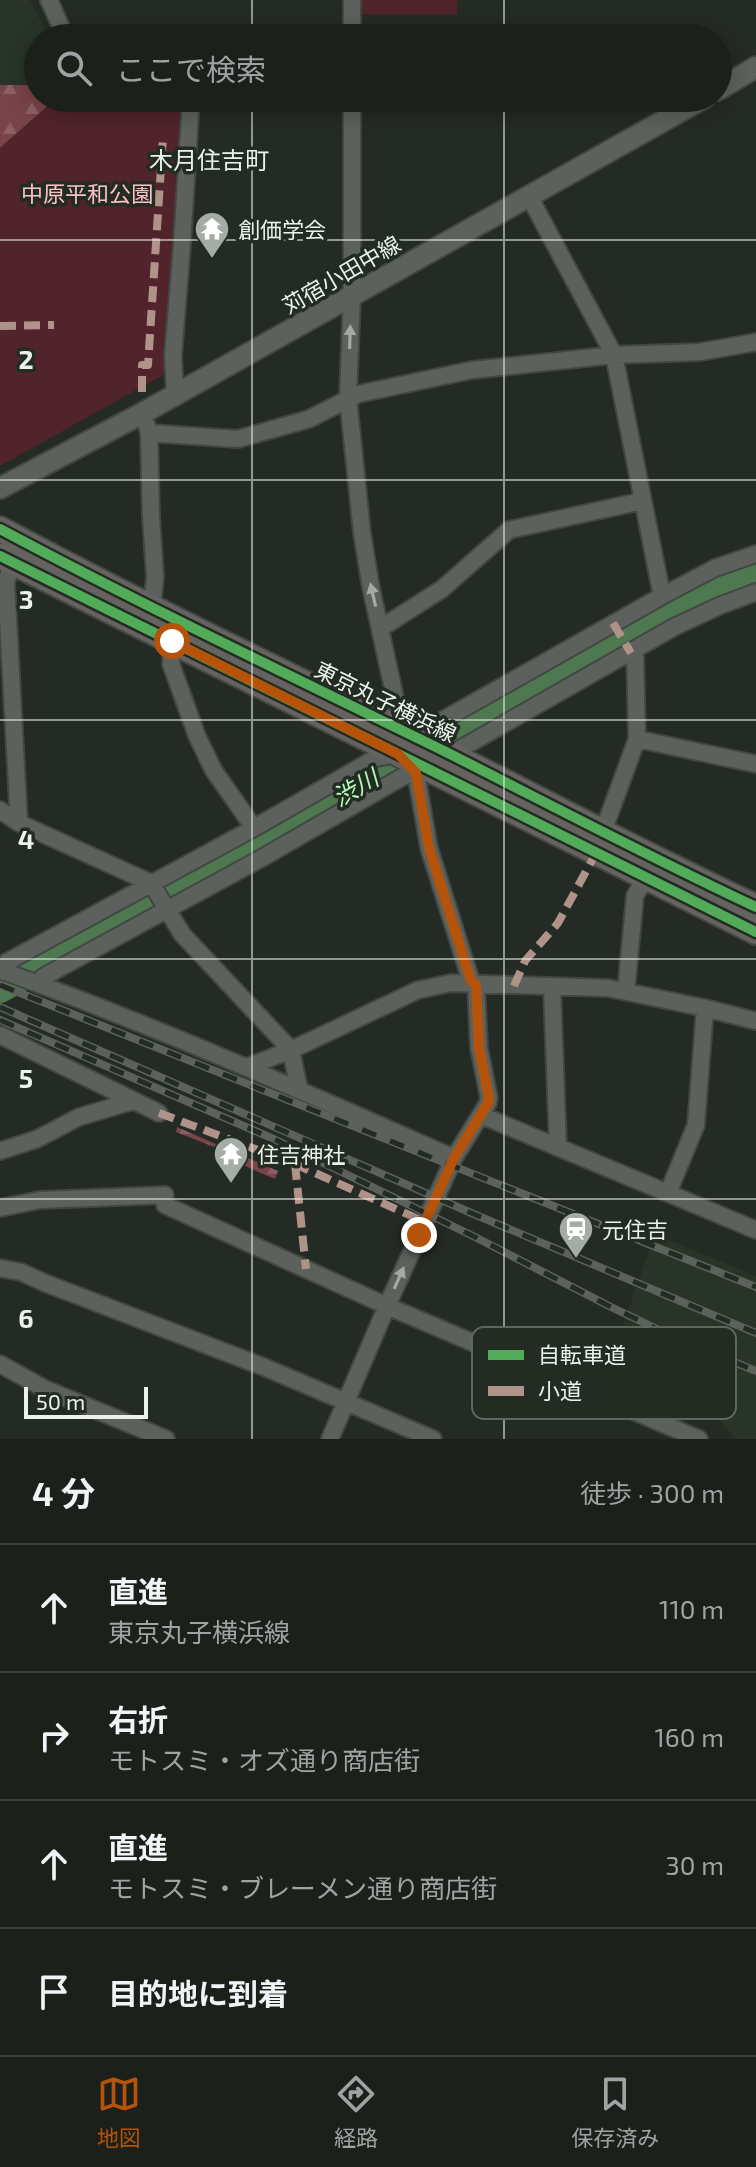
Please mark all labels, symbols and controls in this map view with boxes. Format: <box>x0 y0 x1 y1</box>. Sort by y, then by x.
search box <box>24 24 732 112</box>
icon: search <box>52 46 96 90</box>
text: ここで検索 <box>116 51 266 87</box>
district label: 木月住吉町 <box>149 145 269 174</box>
park label: 中原平和公園 <box>21 180 153 206</box>
temple icon: 創価学会 <box>193 210 231 260</box>
place label: 創価学会 <box>238 216 326 242</box>
street label: 苅宿小田中線 <box>277 230 405 318</box>
one-way arrow <box>344 324 357 349</box>
text: 2 <box>18 343 34 374</box>
one-way arrow <box>366 582 379 607</box>
text: 3 <box>19 583 33 614</box>
route start <box>154 623 190 659</box>
street label: 東京丸子横浜線 <box>311 656 461 746</box>
water label: 渋川 <box>327 761 386 812</box>
text: 4 <box>18 823 34 854</box>
text: 5 <box>19 1062 33 1093</box>
temple icon: 住吉神社 <box>212 1135 250 1185</box>
place label: 住吉神社 <box>257 1141 345 1167</box>
station icon: 元住吉 <box>557 1210 595 1260</box>
place label: 元住吉 <box>602 1216 668 1242</box>
route end <box>401 1217 437 1253</box>
one-way arrow <box>393 1267 406 1290</box>
text: 6 <box>18 1302 34 1333</box>
legend <box>472 1327 736 1419</box>
text: 自転車道 <box>538 1341 626 1367</box>
text: 小道 <box>538 1377 582 1403</box>
scale bar <box>24 1383 148 1419</box>
text: 50 m <box>36 1388 85 1414</box>
text: 4 分 <box>32 1472 95 1513</box>
text: 徒歩 · 300 m <box>580 1477 724 1508</box>
text: 直進 <box>108 1573 168 1609</box>
icon: ahead <box>32 1586 76 1630</box>
text: 110 m <box>659 1593 724 1624</box>
text: 東京丸子横浜線 <box>108 1616 290 1647</box>
text: 右折 <box>108 1701 168 1737</box>
icon: right <box>32 1714 76 1758</box>
text: 160 m <box>655 1721 724 1752</box>
text: モトスミ・オズ通り商店街 <box>108 1744 420 1775</box>
text: 直進 <box>108 1829 168 1865</box>
icon: ahead <box>32 1842 76 1886</box>
text: 30 m <box>665 1849 724 1880</box>
text: モトスミ・ブレーメン通り商店街 <box>108 1872 497 1903</box>
icon: arrive <box>32 1970 76 2014</box>
text: 目的地に到着 <box>108 1975 288 2011</box>
tab: 地図 <box>97 2072 141 2152</box>
tab: 経路 <box>334 2072 378 2152</box>
tab: 保存済み <box>571 2072 659 2152</box>

